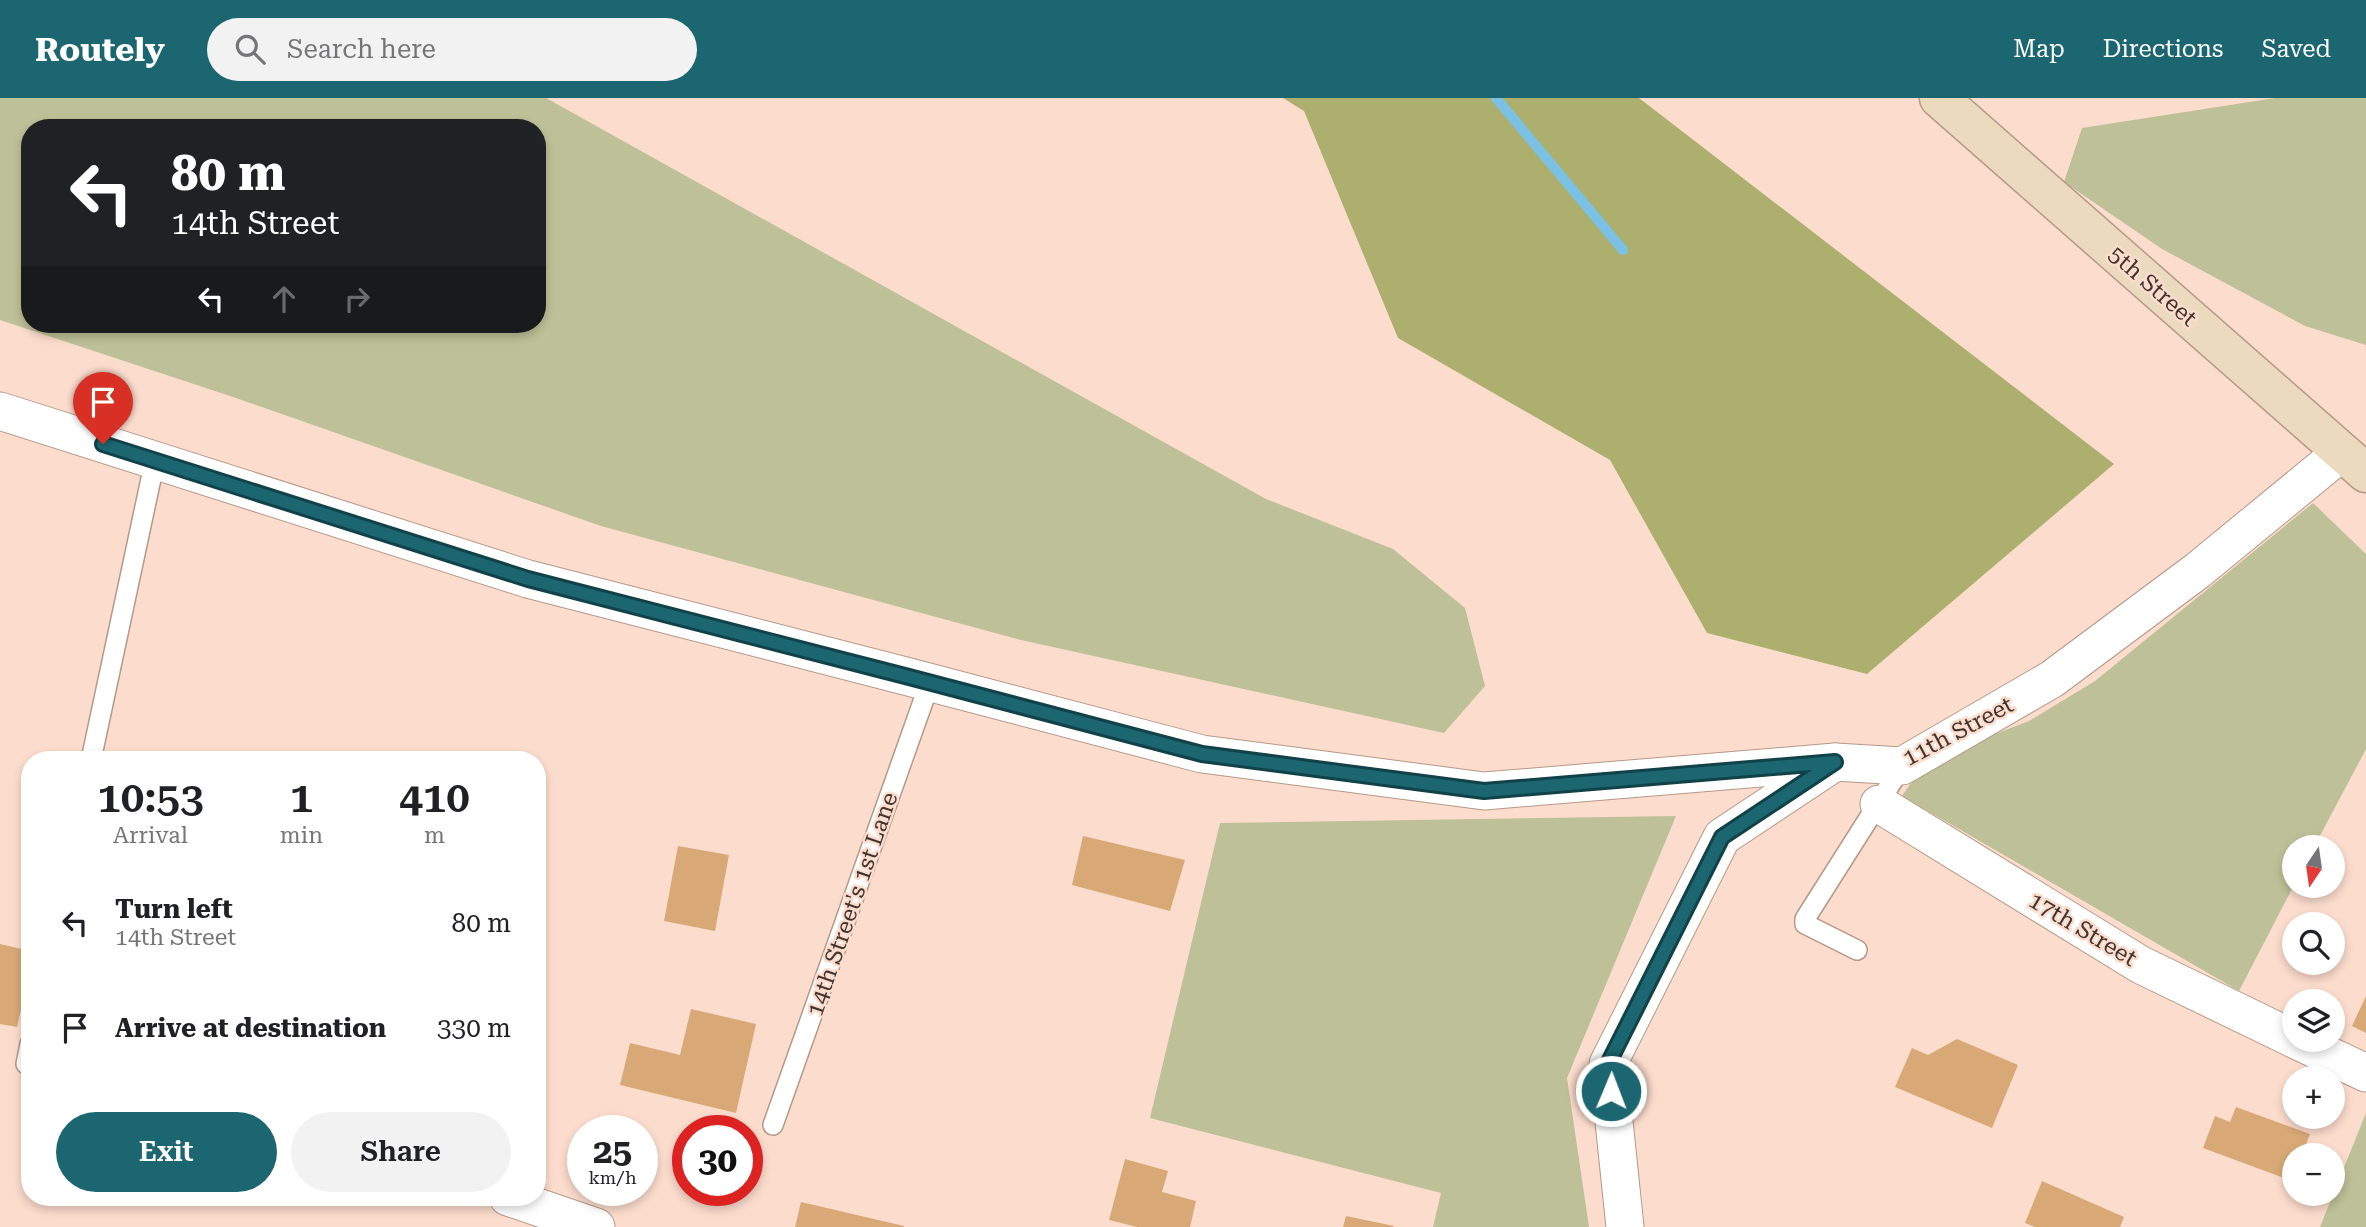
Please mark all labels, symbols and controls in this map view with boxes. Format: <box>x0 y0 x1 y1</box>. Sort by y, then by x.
search box <box>207 18 697 81</box>
text: Routely <box>35 30 165 69</box>
icon: search <box>231 30 269 68</box>
text: Search here <box>287 34 436 64</box>
text: Map <box>2013 35 2065 63</box>
text: Directions <box>2103 35 2223 63</box>
text: Saved <box>2261 35 2331 63</box>
text: 80 m <box>171 145 286 202</box>
icon: left <box>56 147 147 238</box>
text: 14th Street <box>171 204 339 242</box>
street label: 5th Street <box>2103 241 2203 332</box>
icon: left <box>192 280 230 318</box>
icon: ahead <box>265 280 303 318</box>
icon: right <box>338 280 376 318</box>
pin <box>73 372 133 444</box>
icon: arrive <box>84 383 122 421</box>
street label: 11th Street <box>1898 691 2018 772</box>
text: 10:53 <box>97 773 204 822</box>
text: 1 <box>290 773 313 822</box>
text: 410 <box>399 773 470 822</box>
street label: 14th Street's 1st Lane <box>801 789 903 1020</box>
text: Arrival <box>113 822 188 849</box>
text: min <box>280 822 323 849</box>
text: m <box>424 822 445 849</box>
north arrow <box>2282 835 2345 898</box>
map controls <box>2282 835 2345 1206</box>
street label: 17th Street <box>2024 887 2142 972</box>
text: Turn left <box>115 894 233 924</box>
icon: left <box>56 904 94 942</box>
text: 80 m <box>452 908 511 938</box>
button: search <box>2282 912 2345 975</box>
text: 14th Street <box>115 924 236 951</box>
button: layers <box>2282 989 2345 1052</box>
icon: arrive <box>56 1009 94 1047</box>
text: Arrive at destination <box>115 1013 386 1043</box>
text: 330 m <box>437 1013 511 1043</box>
position arrow <box>1574 1054 1648 1128</box>
button: + <box>2282 1066 2345 1129</box>
button: Exit <box>56 1112 277 1192</box>
button: Share <box>291 1112 511 1192</box>
speed limit sign: 30 <box>672 1115 763 1206</box>
text: 25 <box>593 1131 632 1172</box>
button: − <box>2282 1143 2345 1206</box>
text: km/h <box>588 1167 637 1188</box>

